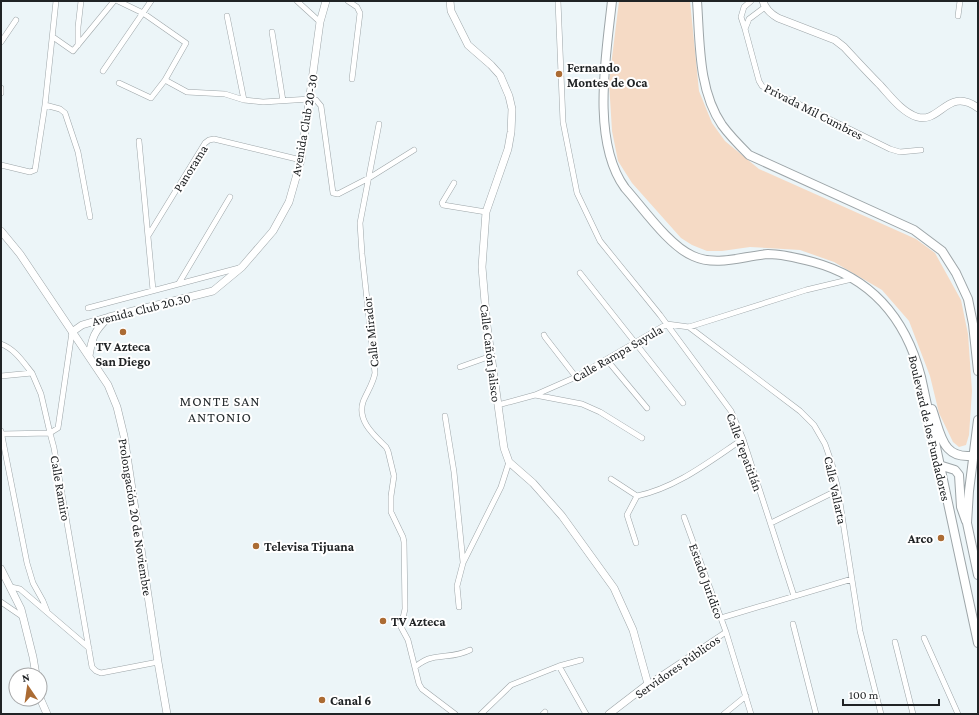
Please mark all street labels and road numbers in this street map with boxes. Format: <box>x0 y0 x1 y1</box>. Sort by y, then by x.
street label: Avenida Club 20-30 <box>288 73 321 177</box>
street label: Privada Mil Cumbres <box>762 80 866 143</box>
street label: Panorama <box>170 142 211 195</box>
street label: Avenida Club 20.30 <box>90 290 192 329</box>
street label: Calle Mirador <box>359 295 382 368</box>
street label: Calle Cañón Jalisco <box>477 303 504 403</box>
street label: Calle Rampa Sayula <box>569 321 665 385</box>
street label: Boulevard de los Fundadores <box>905 354 954 502</box>
street label: Calle Tepatitlán <box>723 411 766 493</box>
street label: Prolongación 20 de Noviembre <box>116 437 155 597</box>
street label: Calle Ramiro <box>47 454 74 522</box>
street label: Calle Vallarta <box>821 455 850 526</box>
street label: Estado Jurídico <box>686 541 727 621</box>
street label: Servidores Públicos <box>632 631 723 701</box>

